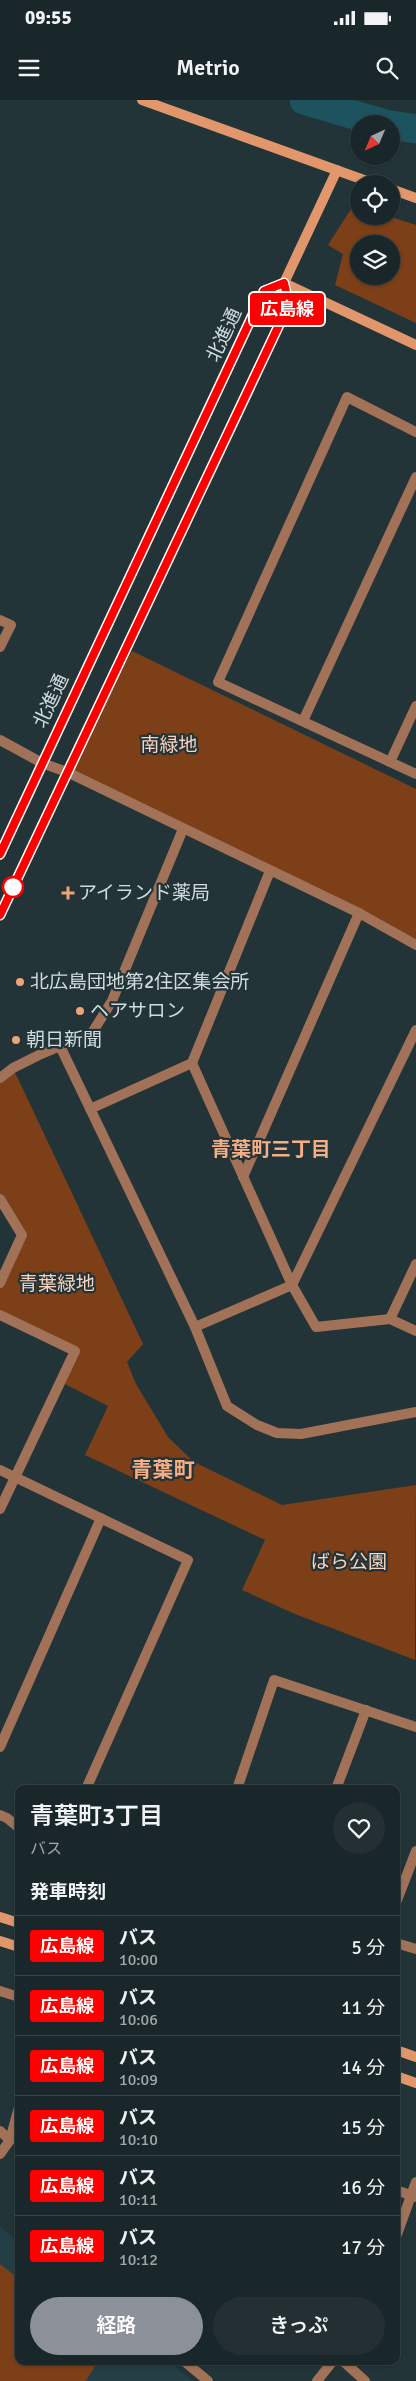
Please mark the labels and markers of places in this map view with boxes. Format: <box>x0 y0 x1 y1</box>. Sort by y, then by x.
unlabelled marker <box>2 876 24 898</box>
place label: アイランド薬局 <box>78 881 210 905</box>
marker: アイランド薬局 <box>62 887 74 899</box>
place label: 北広島団地第2住区集会所 <box>30 970 249 994</box>
marker: 北広島団地第2住区集会所 <box>14 976 26 988</box>
place label: ヘアサロン <box>90 999 185 1023</box>
marker: ヘアサロン <box>74 1005 86 1017</box>
place label: 朝日新聞 <box>26 1028 102 1052</box>
marker: 朝日新聞 <box>10 1034 22 1046</box>

